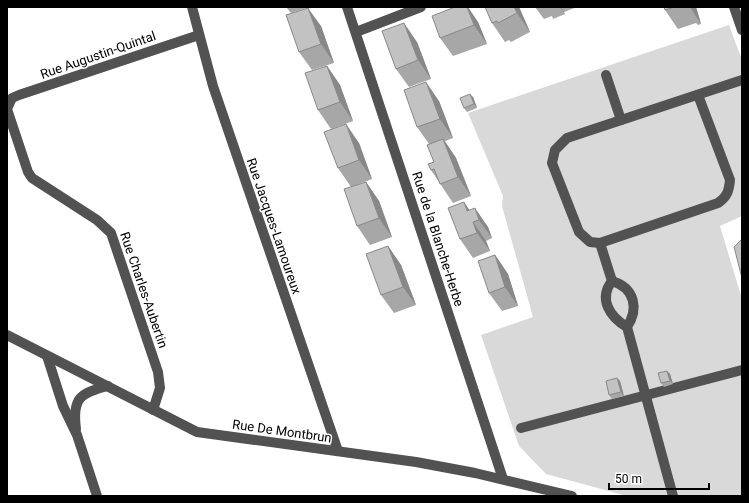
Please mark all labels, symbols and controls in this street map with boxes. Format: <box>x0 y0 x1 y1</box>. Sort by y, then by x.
street label: Rue Augustin-Quintal <box>38 28 158 82</box>
street label: Rue Jacques-Lamoureux <box>244 156 305 297</box>
street label: Rue de la Blanche-Herbe <box>409 170 467 308</box>
street label: Rue Charles-Aubertin <box>117 230 171 350</box>
street label: Rue De Montbrun <box>231 417 333 445</box>
scale bar <box>609 465 709 491</box>
text: 50 m <box>615 472 642 486</box>

